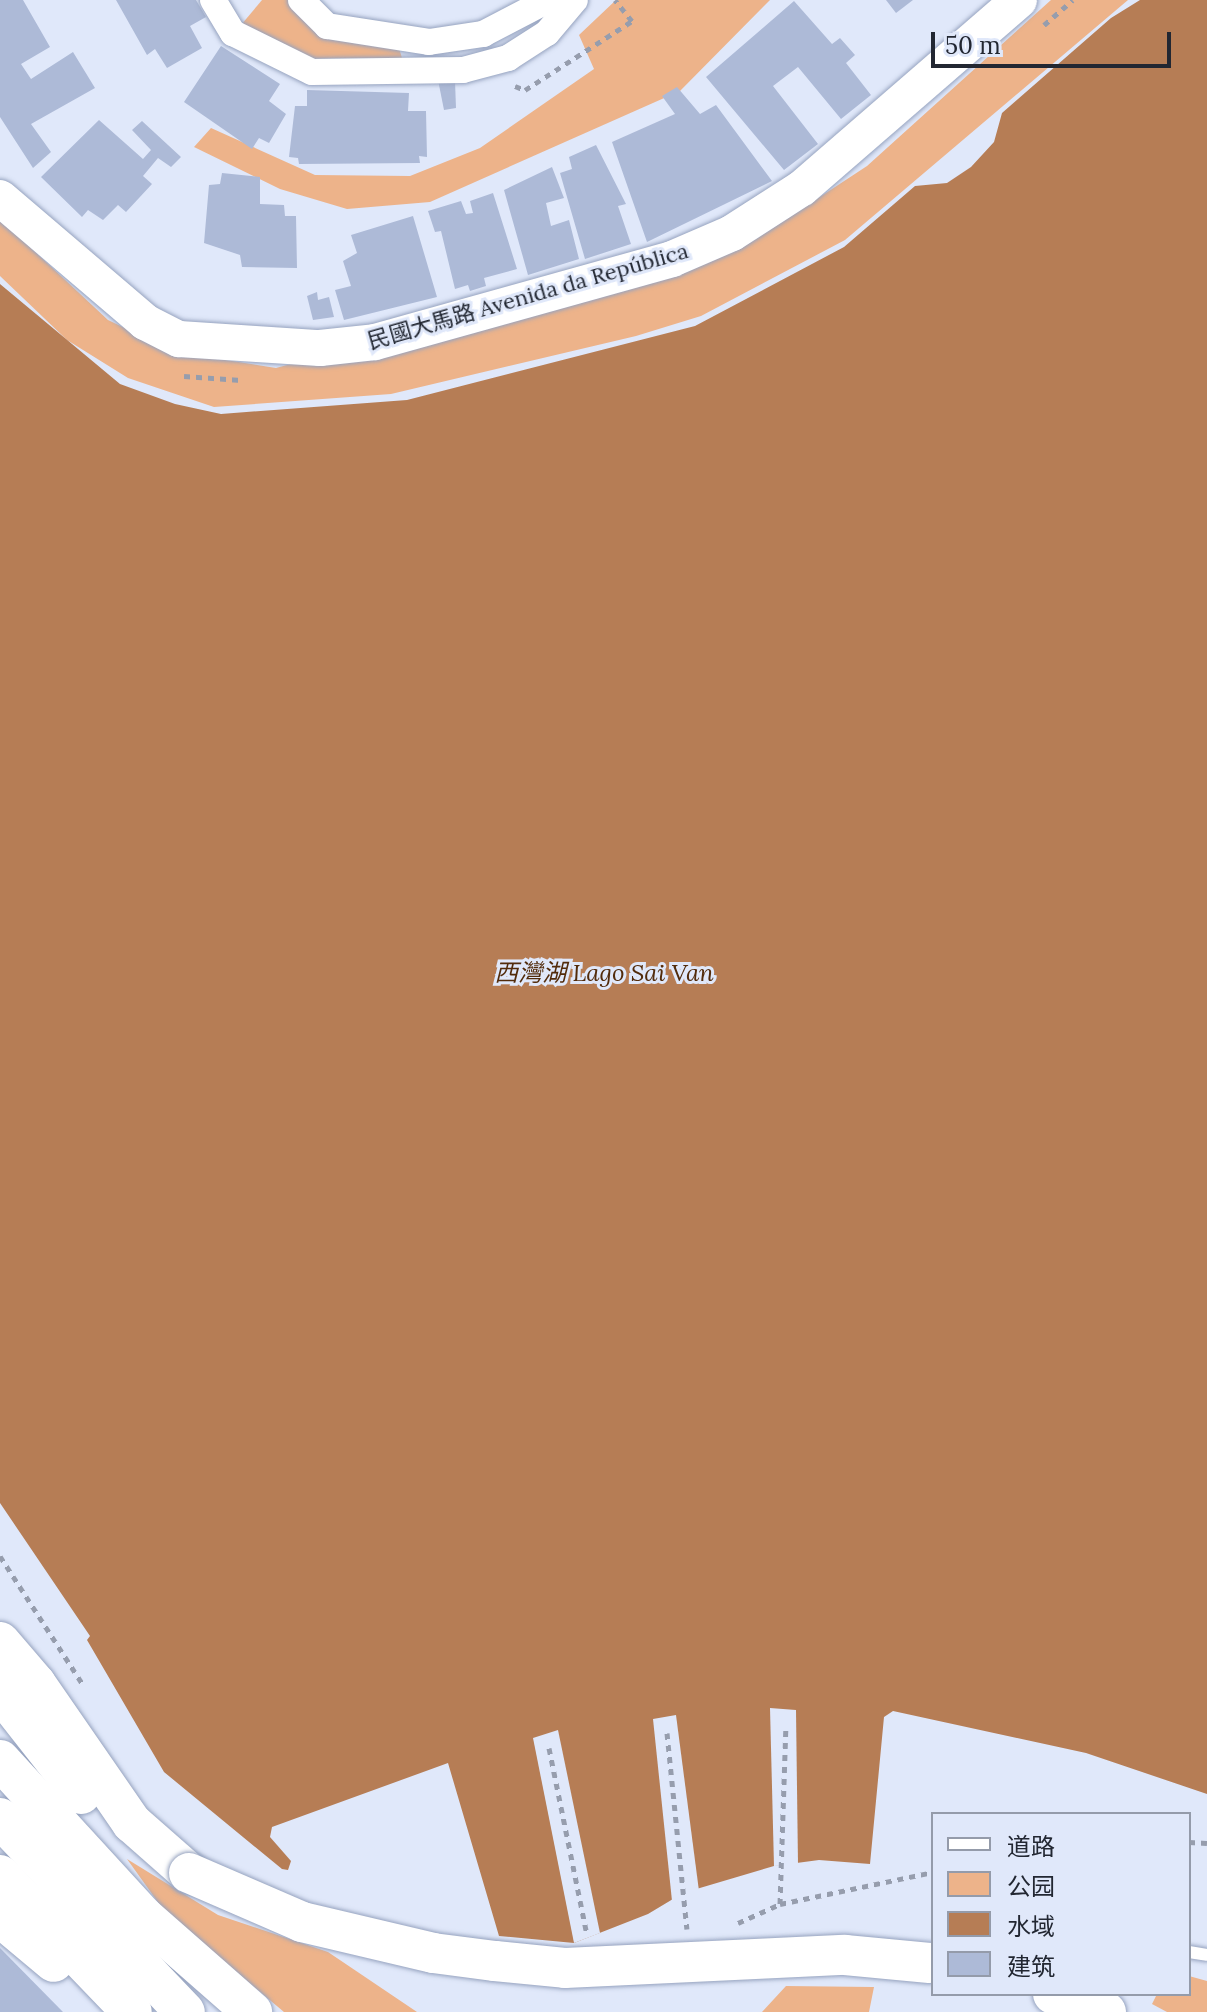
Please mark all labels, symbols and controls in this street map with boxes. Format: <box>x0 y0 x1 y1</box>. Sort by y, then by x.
scale bar <box>935 16 1175 66</box>
text: 50 m <box>945 30 1001 61</box>
street label: 民國大馬路 Avenida da República <box>365 238 691 354</box>
water label: 西灣湖 Lago Sai Van <box>494 959 714 987</box>
legend <box>931 1812 1191 1996</box>
text: 道路 <box>1007 1831 1055 1862</box>
text: 公园 <box>1007 1871 1055 1902</box>
text: 水域 <box>1007 1911 1055 1942</box>
text: 建筑 <box>1007 1951 1055 1982</box>

